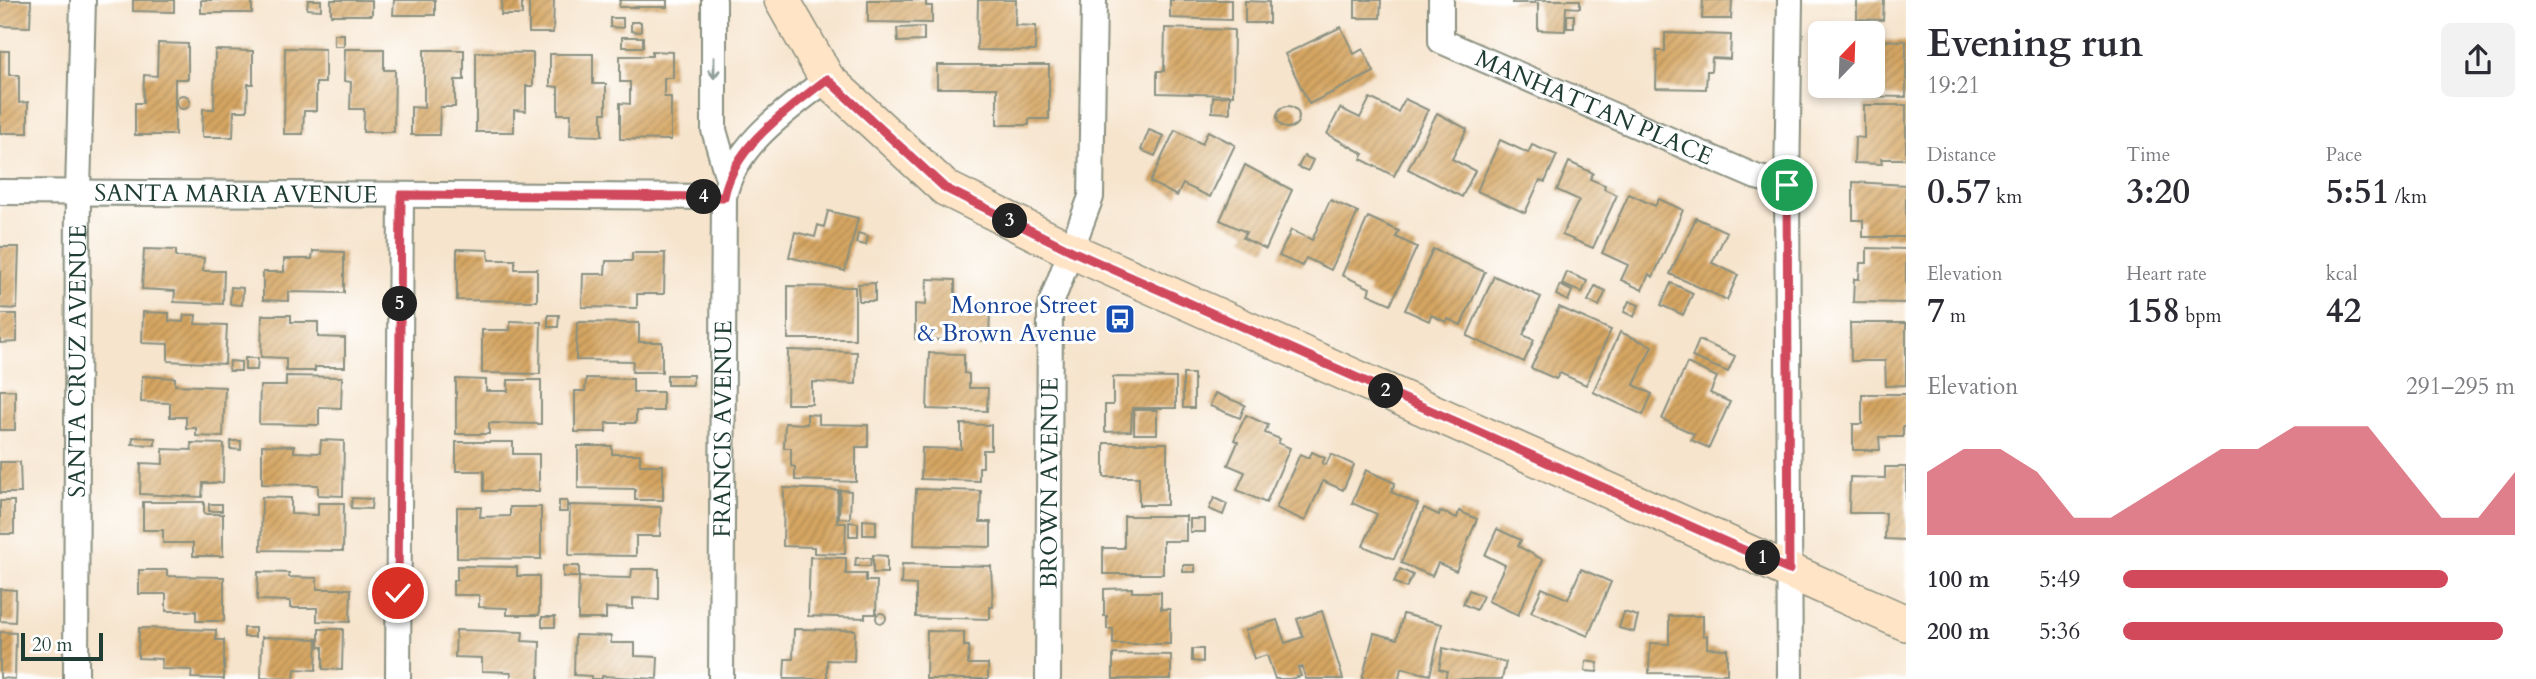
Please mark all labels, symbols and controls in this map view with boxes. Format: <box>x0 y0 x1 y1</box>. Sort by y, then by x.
text: Evening run <box>1927 18 2143 70</box>
north arrow <box>1808 21 1885 98</box>
map controls <box>1808 21 1885 98</box>
button: share <box>2441 23 2515 97</box>
street label: MANHATTAN PLACE <box>1470 42 1718 173</box>
one-way arrow <box>707 56 721 79</box>
text: 19:21 <box>1927 70 1980 101</box>
text: Distance <box>1927 142 1996 168</box>
text: Time <box>2126 142 2170 168</box>
text: Pace <box>2326 142 2362 168</box>
pin <box>1757 155 1817 215</box>
icon: arrive <box>1768 166 1806 204</box>
text: 0.57 <box>1927 168 1991 216</box>
text: 3:20 <box>2126 168 2190 216</box>
text: 5:51 <box>2326 168 2390 216</box>
street label: SANTA MARIA AVENUE <box>94 177 378 212</box>
pin: 4 <box>686 180 722 214</box>
text: 4 <box>699 183 708 209</box>
text: km <box>1991 184 2022 210</box>
text: /km <box>2390 184 2427 210</box>
pin: 3 <box>992 204 1028 238</box>
text: 3 <box>1005 207 1014 233</box>
street label: SANTA CRUZ AVENUE <box>61 224 95 498</box>
text: Elevation <box>1927 261 2002 287</box>
text: Heart rate <box>2126 261 2207 287</box>
text: kcal <box>2326 261 2358 287</box>
pin: 5 <box>382 286 418 322</box>
text: 7 <box>1927 287 1945 335</box>
text: 158 <box>2126 287 2180 335</box>
text: 42 <box>2326 287 2362 335</box>
place label: Monroe Street & Brown Avenue <box>918 289 1097 350</box>
text: 5 <box>395 290 404 316</box>
bus stop icon: Monroe Street & Brown Avenue <box>1103 302 1137 336</box>
text: m <box>1945 303 1966 329</box>
text: bpm <box>2180 303 2222 329</box>
street label: FRANCIS AVENUE <box>706 320 740 538</box>
text: Elevation <box>1927 371 2018 402</box>
text: 291–295 m <box>2406 371 2515 402</box>
pin: 2 <box>1368 374 1404 408</box>
street label: BROWN AVENUE <box>1032 377 1067 589</box>
text: 2 <box>1381 377 1390 403</box>
pin: 1 <box>1746 540 1780 576</box>
text: 1 <box>1758 544 1767 570</box>
pin <box>368 563 428 623</box>
text: 100 m <box>1927 564 1990 595</box>
text: 5:49 <box>2039 564 2080 595</box>
icon: check <box>379 574 417 612</box>
text: 200 m <box>1927 616 1990 647</box>
text: 5:36 <box>2039 616 2080 647</box>
scale bar <box>21 630 103 662</box>
text: 20 m <box>32 632 73 658</box>

